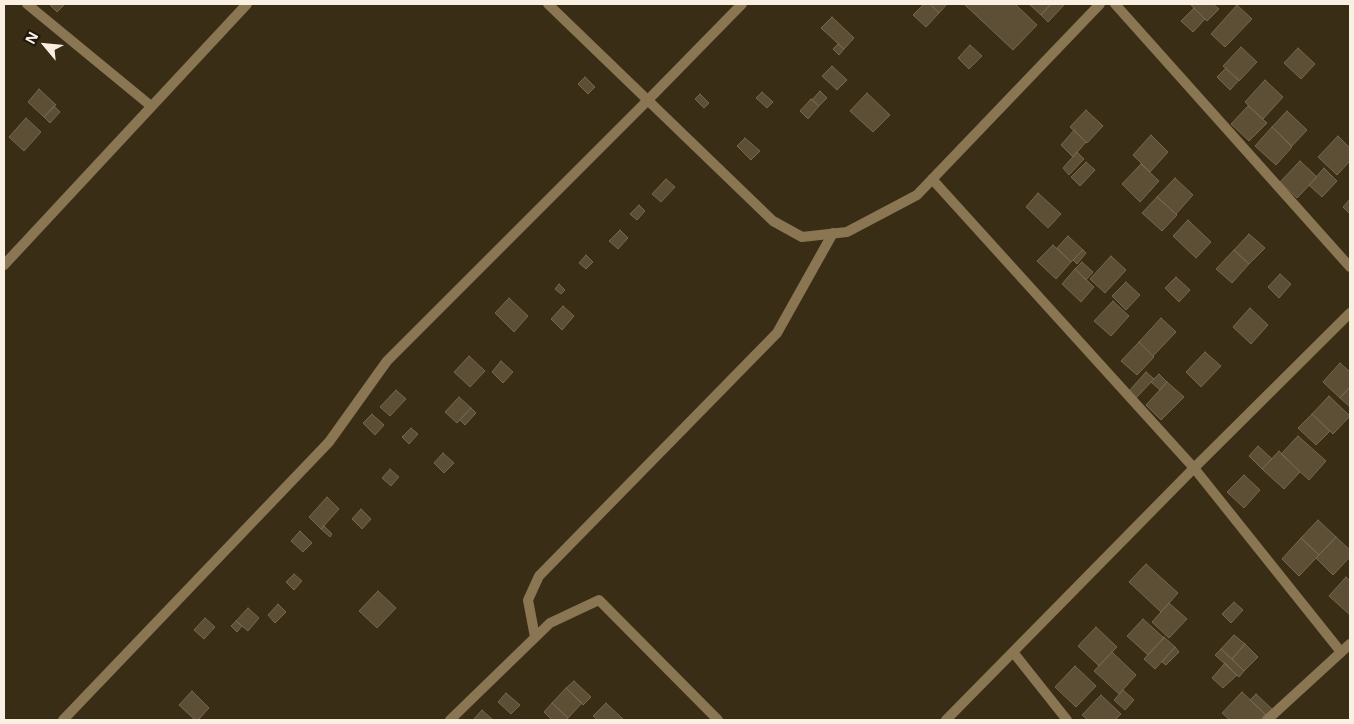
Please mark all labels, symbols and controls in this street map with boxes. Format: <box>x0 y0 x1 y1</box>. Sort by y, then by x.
north arrow <box>20 20 70 70</box>
text: N <box>20 28 42 47</box>

